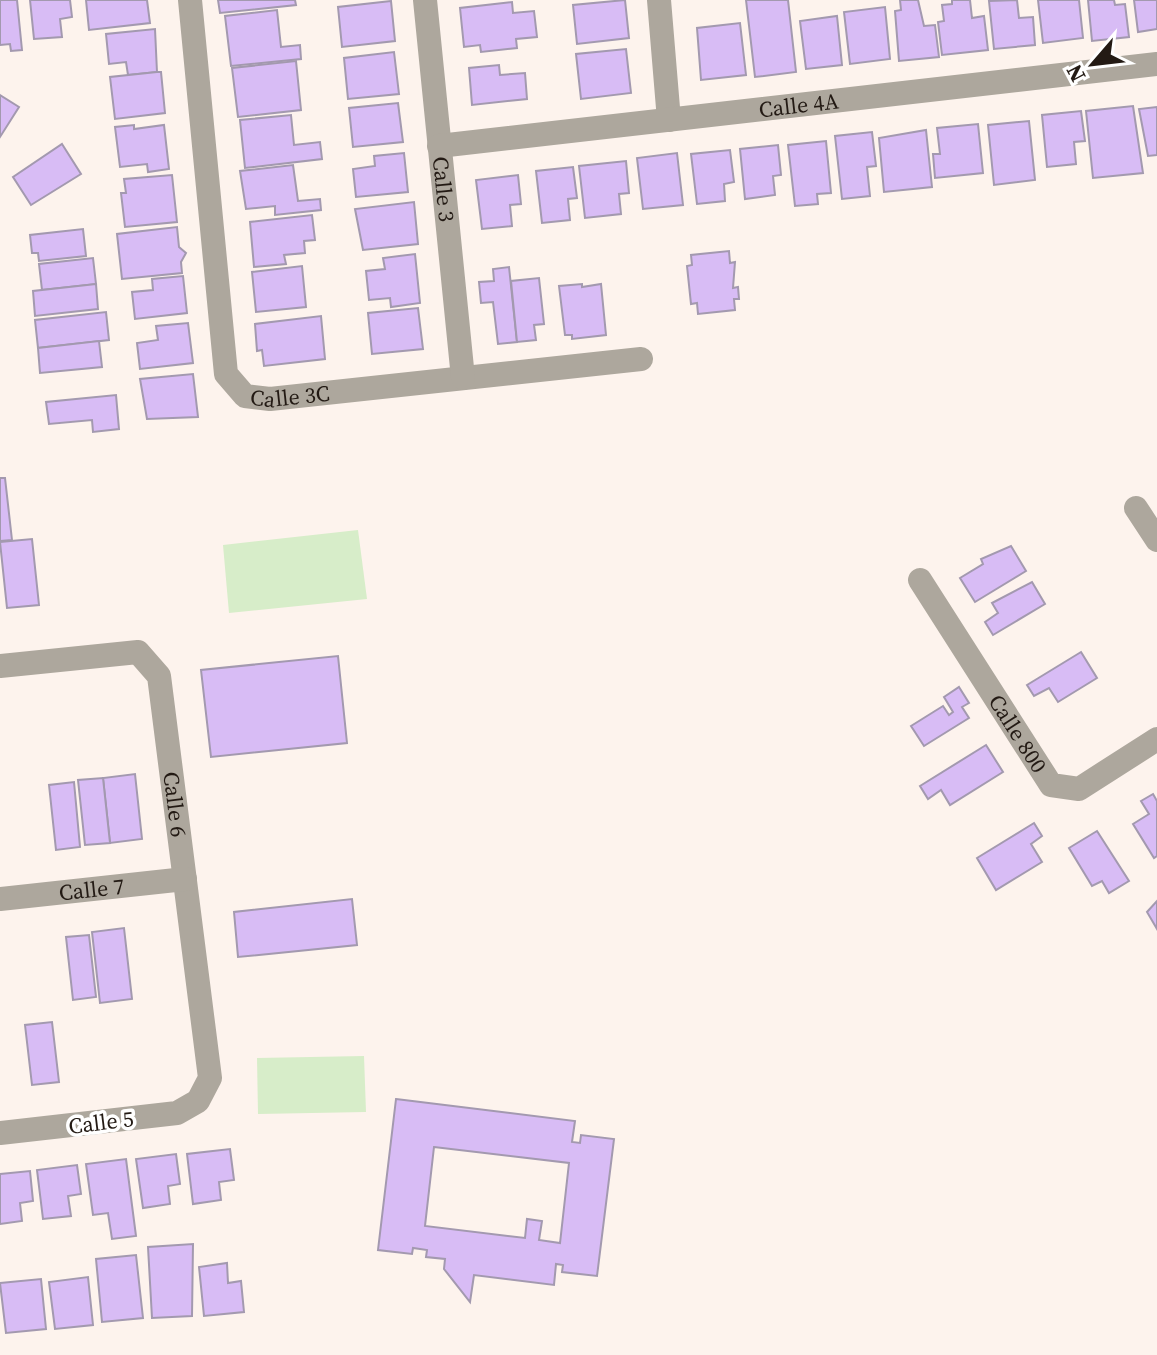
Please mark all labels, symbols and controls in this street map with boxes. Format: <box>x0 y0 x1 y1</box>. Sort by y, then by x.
north arrow <box>1053 24 1133 104</box>
text: N <box>1058 59 1092 88</box>
street label: Calle 4A <box>757 85 841 124</box>
street label: Calle 3 <box>426 155 462 223</box>
street label: Calle 3C <box>249 378 331 415</box>
street label: Calle 800 <box>982 688 1054 778</box>
street label: Calle 6 <box>156 770 194 839</box>
street label: Calle 7 <box>57 871 126 908</box>
street label: Calle 5 <box>67 1103 135 1141</box>

